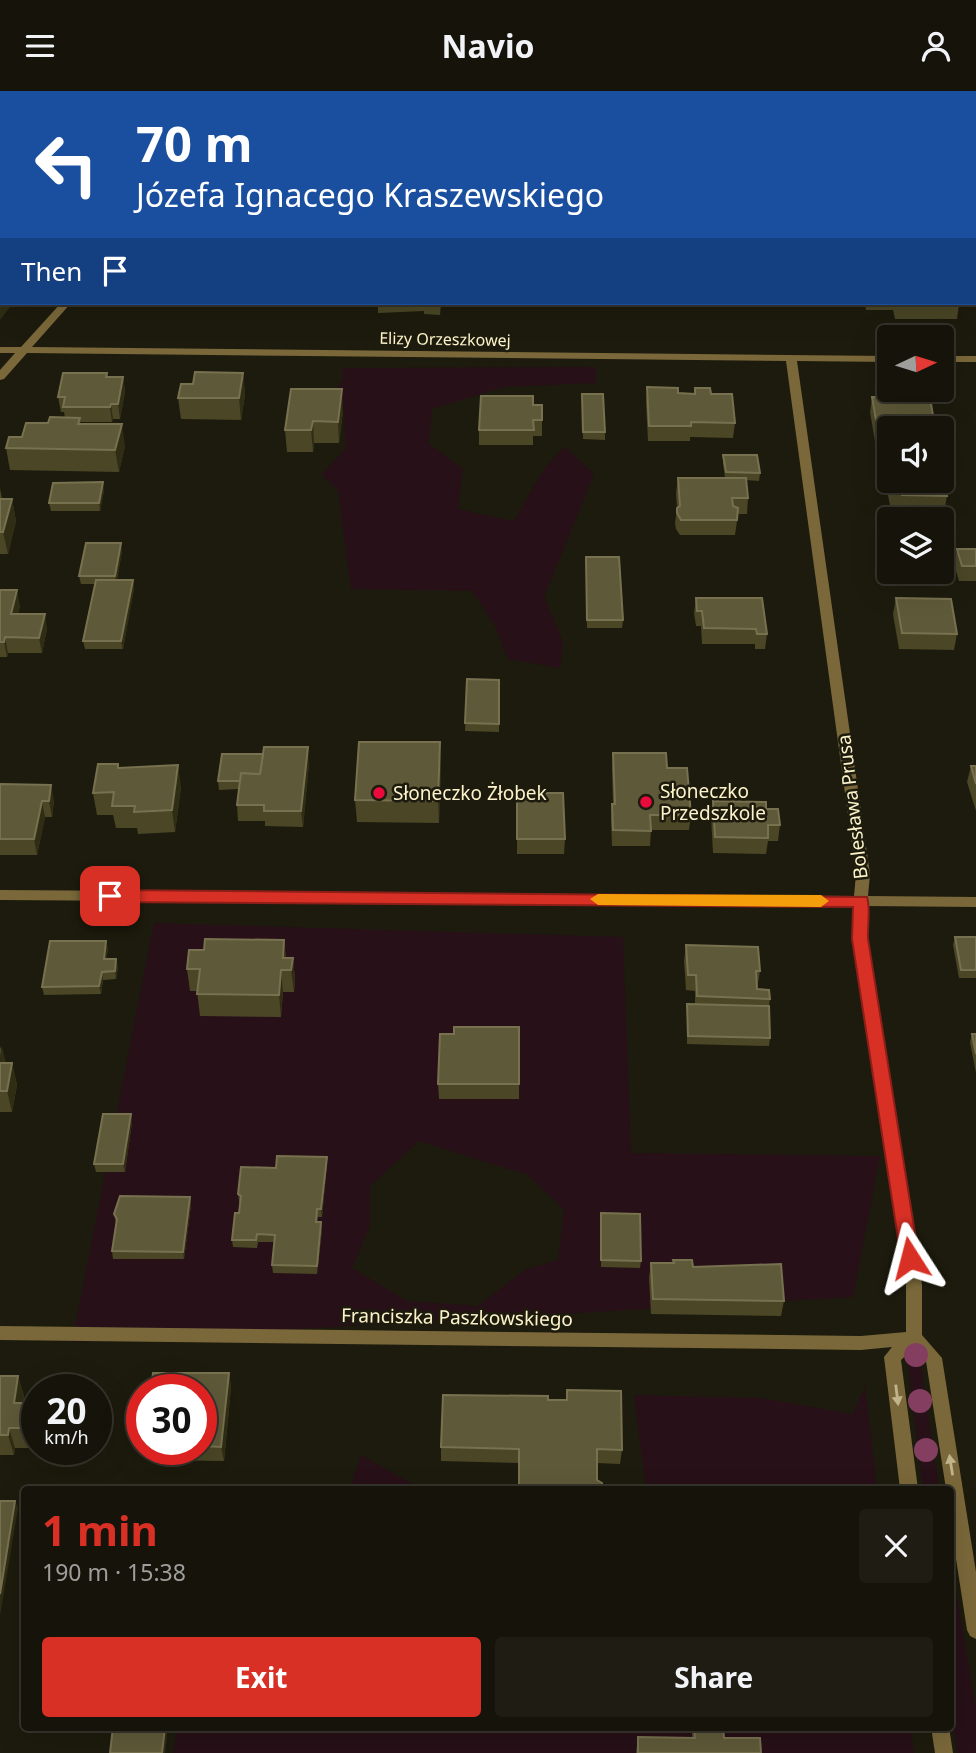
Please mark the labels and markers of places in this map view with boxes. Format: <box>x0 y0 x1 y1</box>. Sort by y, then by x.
place label: Słoneczko Przedszkole <box>660 778 766 826</box>
place label: Słoneczko Żłobek <box>393 780 547 806</box>
marker: Słoneczko Żłobek <box>371 785 387 801</box>
marker: Słoneczko Przedszkole <box>638 794 654 810</box>
pin <box>80 866 140 926</box>

